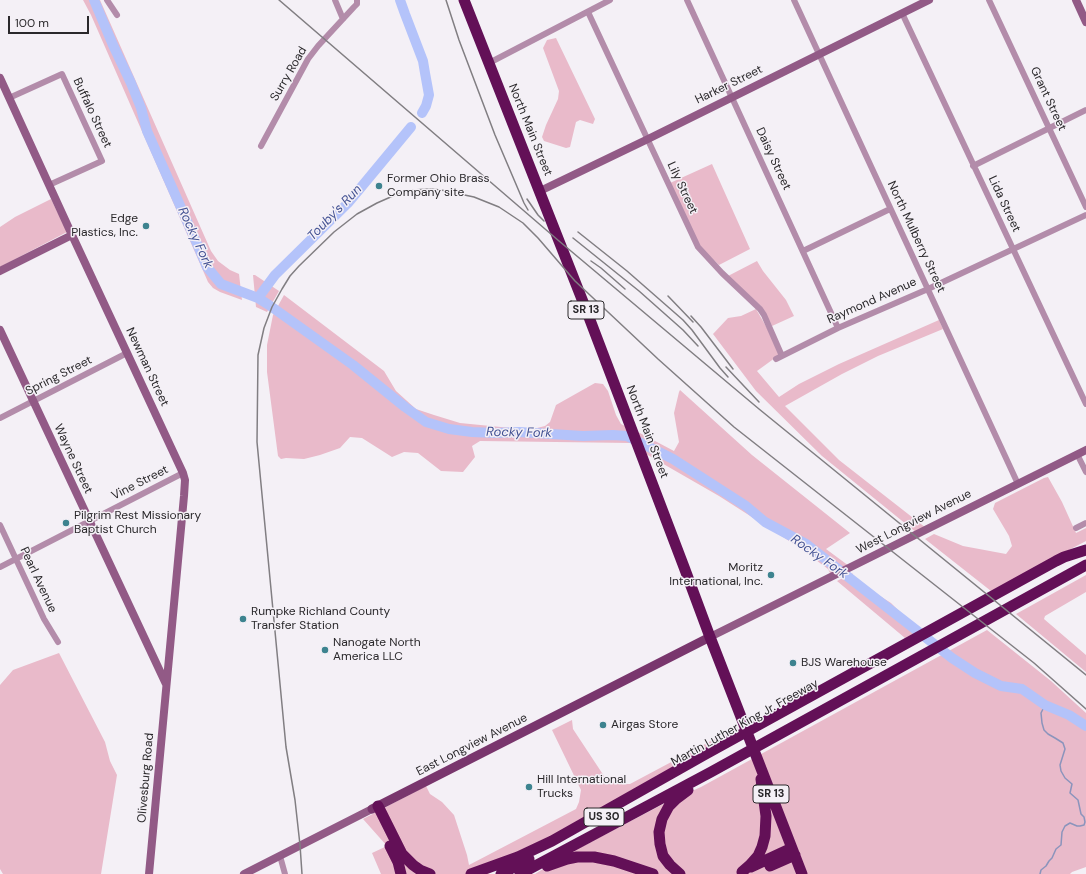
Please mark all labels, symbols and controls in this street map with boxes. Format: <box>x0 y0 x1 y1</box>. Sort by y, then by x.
scale bar <box>10 8 91 34</box>
text: 100 m <box>15 15 49 31</box>
street label: Surry Road <box>268 44 310 104</box>
street label: Harker Street <box>693 62 765 108</box>
street label: Grant Street <box>1027 65 1069 133</box>
street label: Buffalo Street <box>70 76 114 150</box>
street label: North Main Street <box>505 82 555 178</box>
street label: Daisy Street <box>752 125 794 193</box>
street label: Lily Street <box>664 160 700 216</box>
place label: Former Ohio Brass Company site <box>387 172 489 200</box>
street label: Lida Street <box>985 174 1023 234</box>
street label: North Mulberry Street <box>884 179 948 295</box>
marker: Former Ohio Brass Company site <box>374 181 384 191</box>
water label: Touby's Run <box>305 182 365 244</box>
water label: Rocky Fork <box>174 205 216 271</box>
place label: Edge Plastics, Inc. <box>71 212 138 240</box>
marker: Edge Plastics, Inc. <box>141 221 151 231</box>
street label: Raymond Avenue <box>825 275 919 327</box>
road number: SR 13 <box>568 301 604 319</box>
street label: Newman Street <box>122 325 172 409</box>
street label: Spring Street <box>23 353 95 399</box>
street label: North Main Street <box>623 384 671 480</box>
street label: Wayne Street <box>51 422 95 496</box>
water label: Rocky Fork <box>486 425 552 441</box>
street label: Vine Street <box>109 463 171 503</box>
street label: West Longview Avenue <box>854 487 974 557</box>
place label: Pilgrim Rest Missionary Baptist Church <box>74 509 201 537</box>
marker: Pilgrim Rest Missionary Baptist Church <box>61 518 71 528</box>
water label: Rocky Fork <box>787 532 851 582</box>
street label: Pearl Avenue <box>16 545 60 615</box>
place label: Moritz International, Inc. <box>669 561 763 589</box>
marker: Moritz International, Inc. <box>766 570 776 580</box>
place label: Rumpke Richland County Transfer Station <box>251 605 390 633</box>
marker: Rumpke Richland County Transfer Station <box>238 614 248 624</box>
place label: Nanogate North America LLC <box>333 636 421 664</box>
marker: Nanogate North America LLC <box>320 645 330 655</box>
place label: BJS Warehouse <box>801 656 887 670</box>
marker: BJS Warehouse <box>788 658 798 668</box>
street label: Martin Luther King Jr. Freeway <box>669 676 821 770</box>
street label: East Longview Avenue <box>414 711 530 779</box>
place label: Airgas Store <box>611 718 678 732</box>
marker: Airgas Store <box>598 720 608 730</box>
street label: Olivesburg Road <box>135 732 157 824</box>
place label: Hill International Trucks <box>537 773 626 801</box>
marker: Hill International Trucks <box>524 782 534 792</box>
road number: SR 13 <box>753 785 789 803</box>
road number: US 30 <box>584 808 624 826</box>

